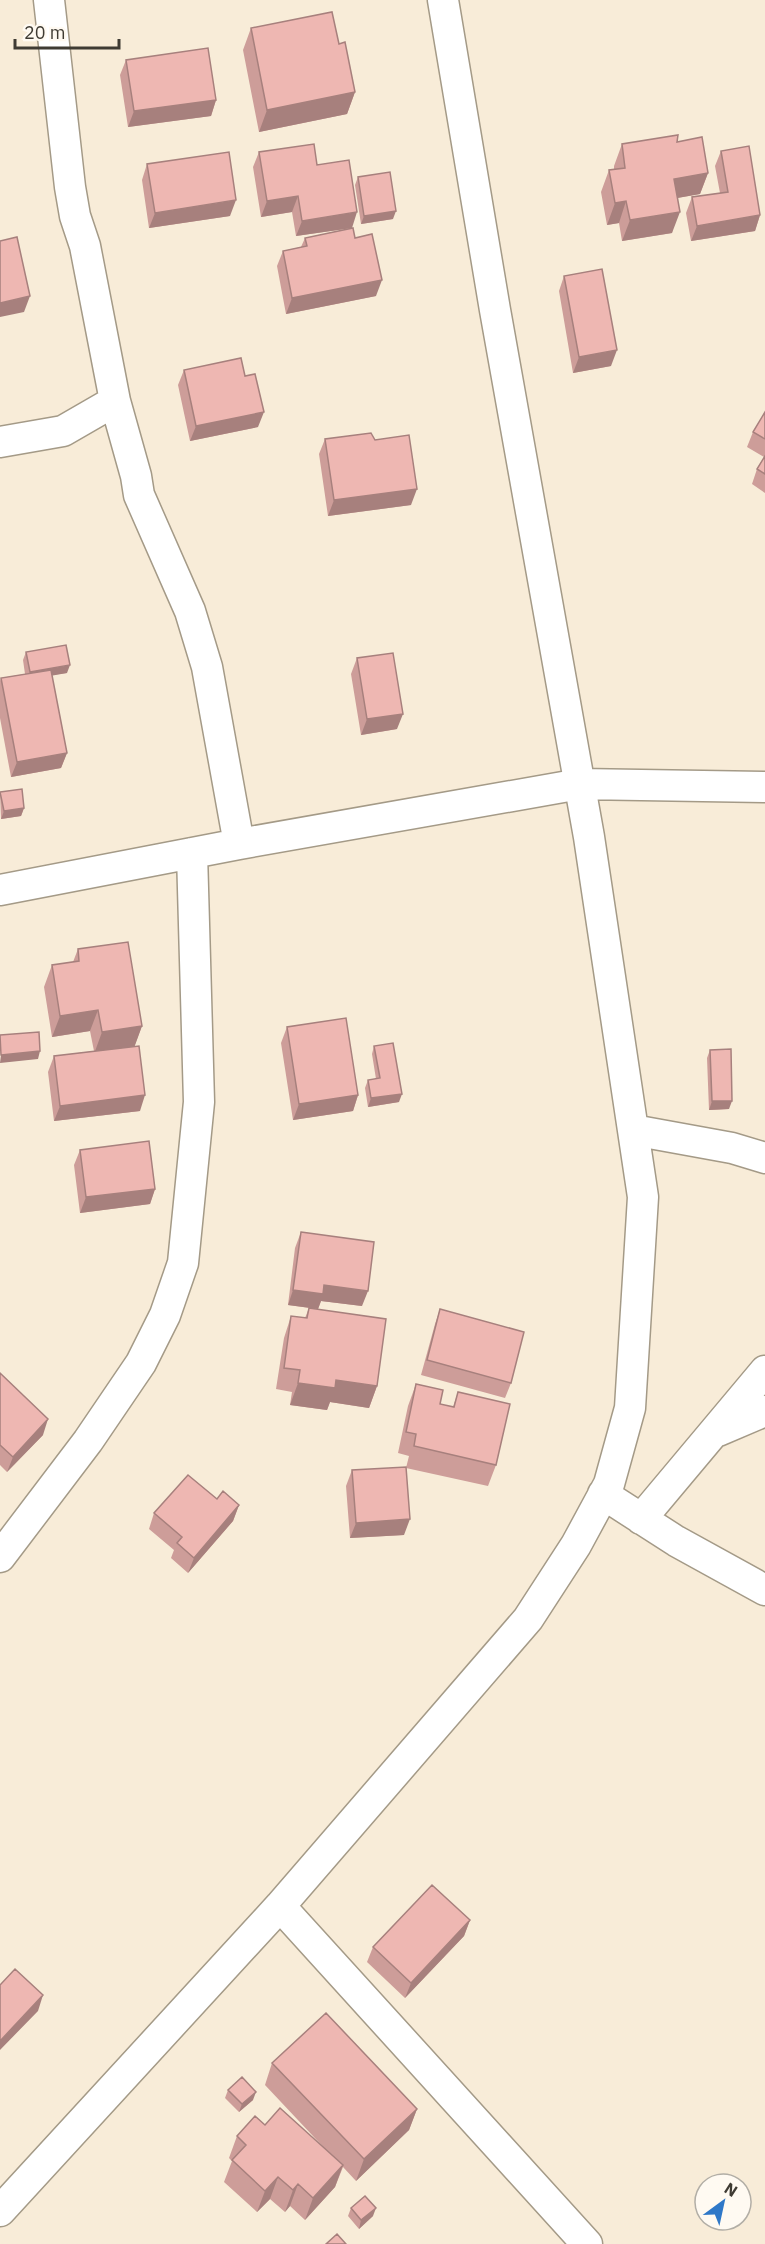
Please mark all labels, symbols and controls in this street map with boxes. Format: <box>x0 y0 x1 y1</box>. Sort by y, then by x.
scale bar <box>15 12 118 50</box>
text: 20 m <box>24 21 66 44</box>
north arrow <box>693 2172 753 2232</box>
text: N <box>721 2178 741 2201</box>

